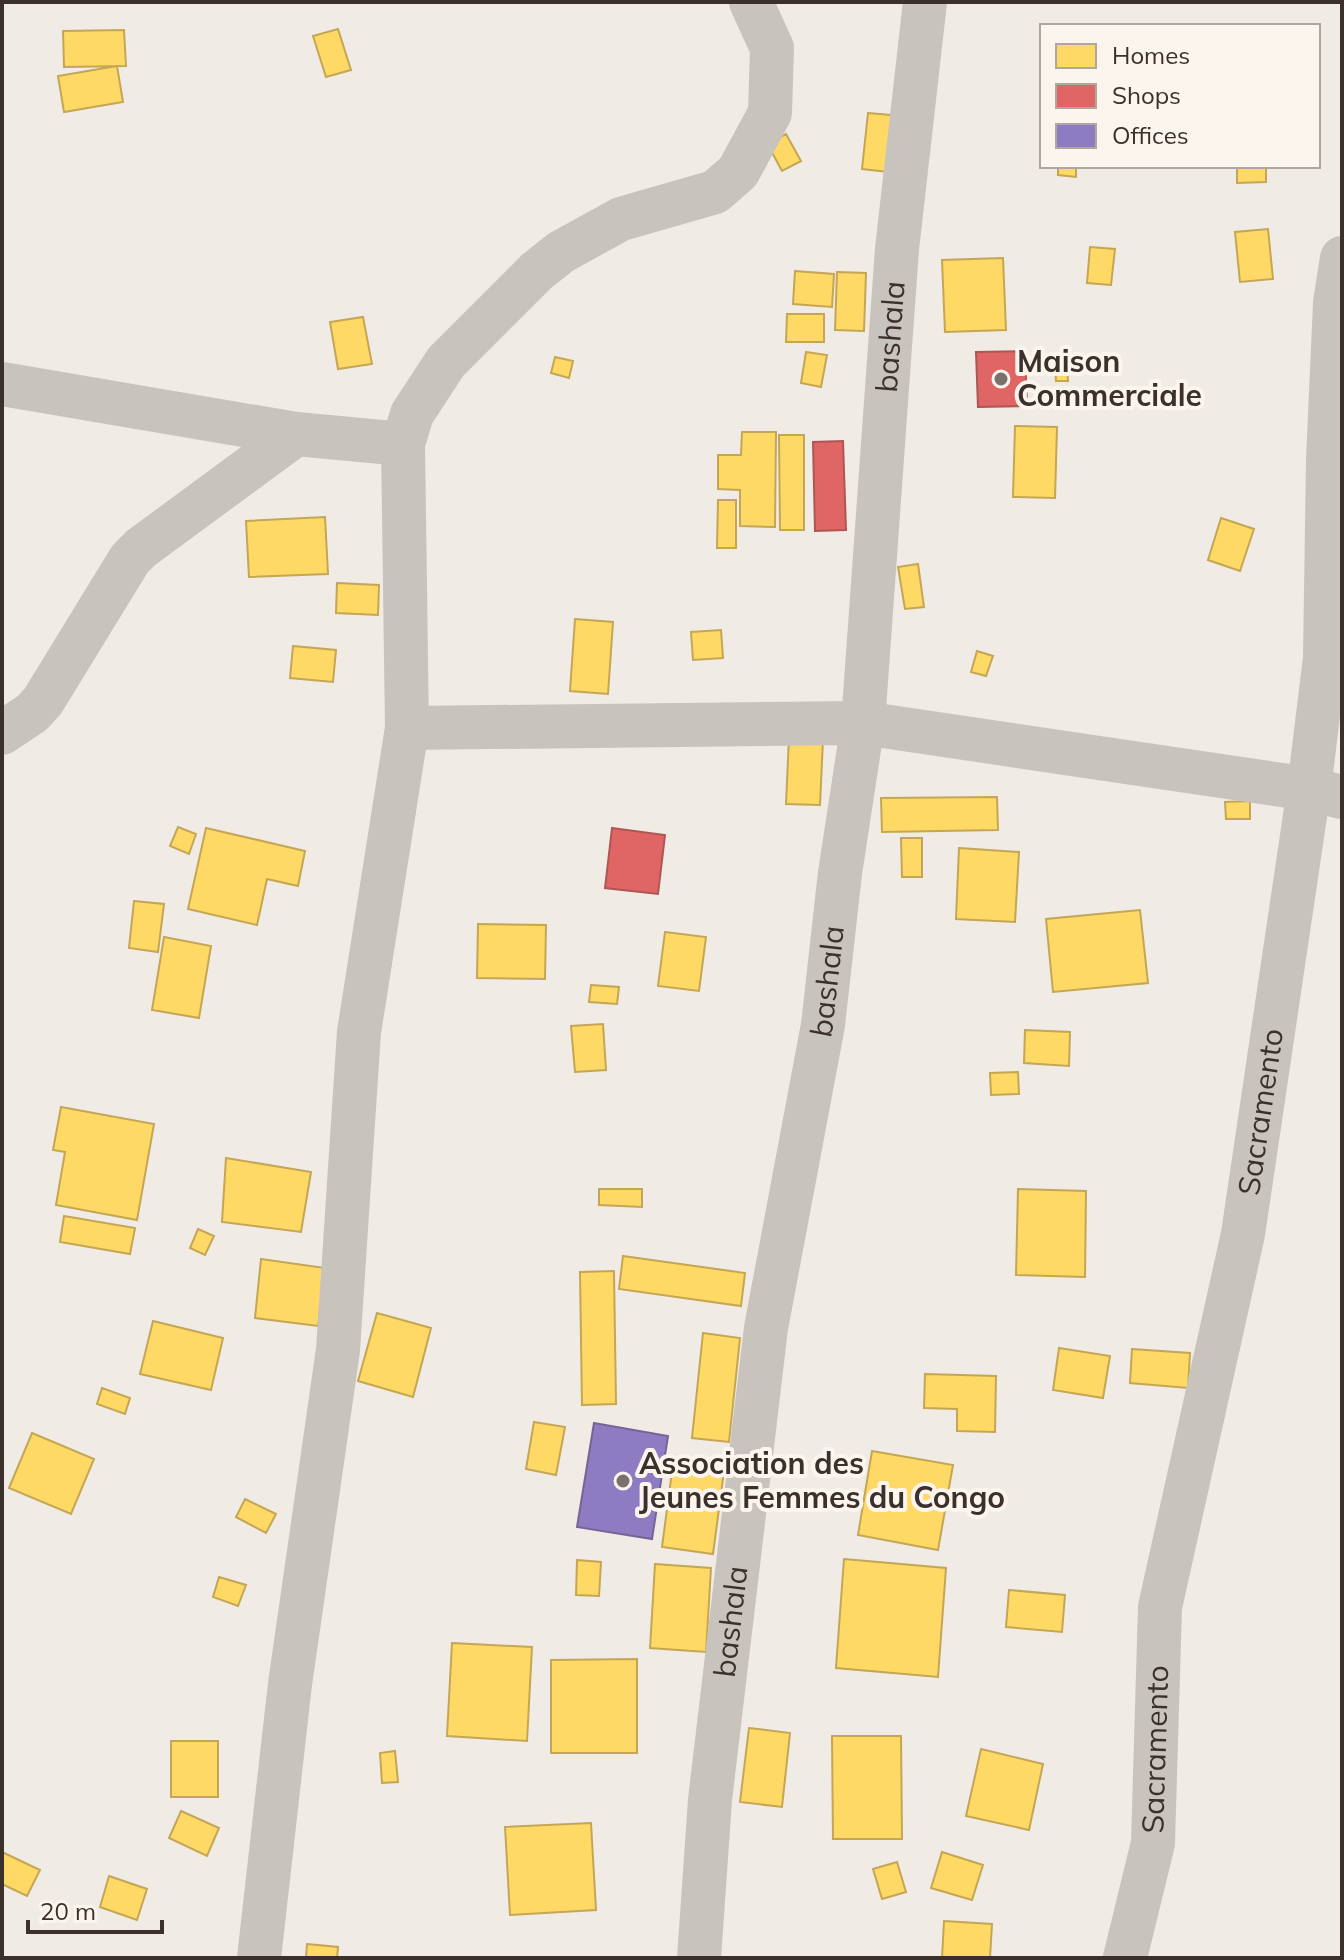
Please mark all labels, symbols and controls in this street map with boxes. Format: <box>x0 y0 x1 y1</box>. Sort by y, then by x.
legend <box>1040 24 1320 168</box>
text: Homes <box>1112 40 1190 70</box>
text: Shops <box>1112 80 1181 110</box>
text: Offices <box>1112 120 1189 150</box>
street label: bashala <box>867 280 913 394</box>
place label: Maison Commerciale <box>1017 342 1202 414</box>
marker: Maison Commerciale <box>992 370 1010 388</box>
street label: bashala <box>801 924 852 1040</box>
street label: Sacramento <box>1229 1026 1291 1198</box>
place label: Association des Jeunes Femmes du Congo <box>639 1444 1005 1516</box>
marker: Association des Jeunes Femmes du Congo <box>614 1472 632 1490</box>
street label: bashala <box>705 1564 756 1679</box>
street label: Sacramento <box>1133 1665 1176 1834</box>
scale bar <box>28 1884 162 1934</box>
text: 20 m <box>40 1896 96 1926</box>

